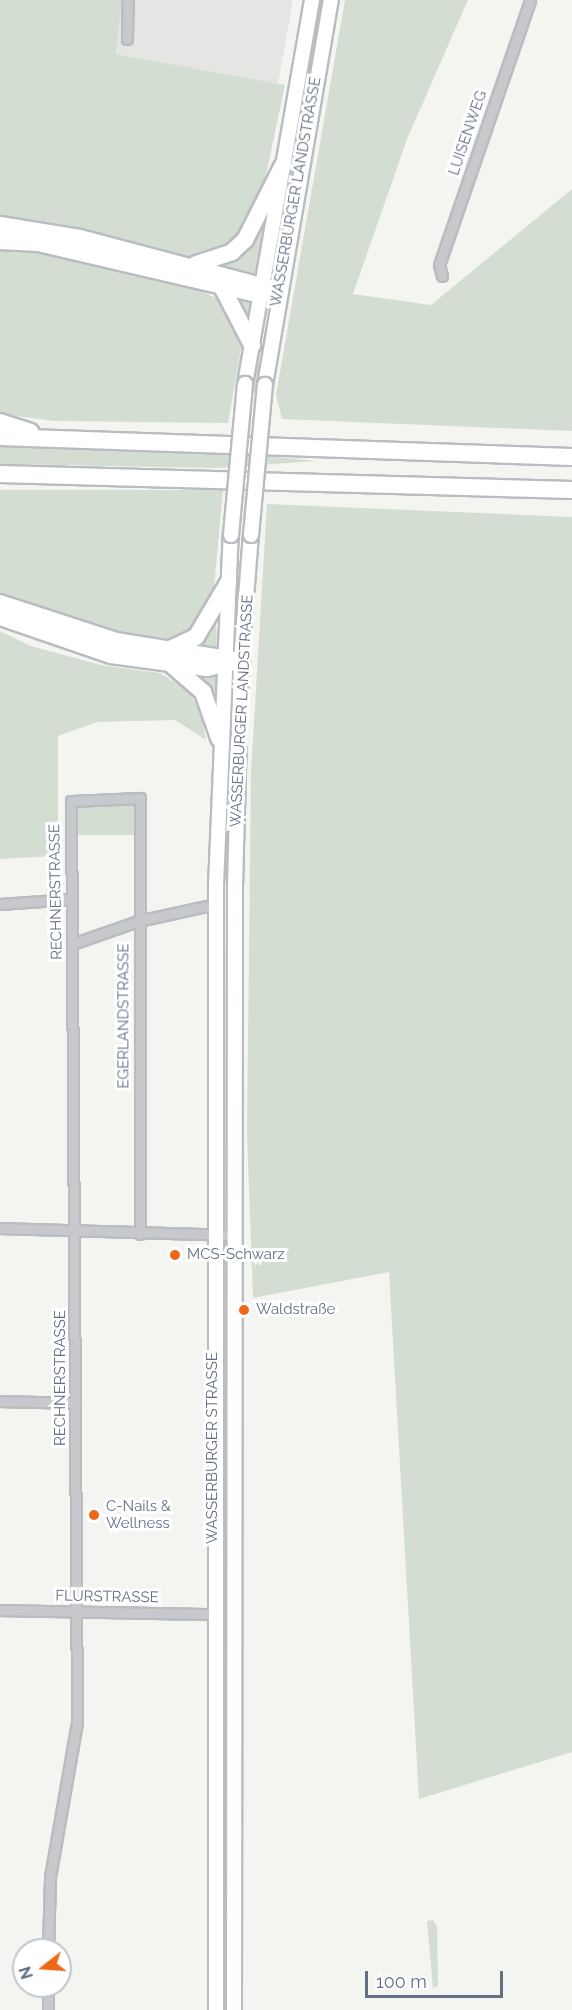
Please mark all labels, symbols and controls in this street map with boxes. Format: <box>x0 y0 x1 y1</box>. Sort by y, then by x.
street label: WASSERBURGER LANDSTRASSE <box>267 76 325 308</box>
street label: LUISENWEG <box>445 88 491 178</box>
street label: WASSERBURGER LANDSTRASSE <box>227 594 257 828</box>
street label: RECHNERSTRASSE <box>46 824 66 960</box>
street label: EGERLANDSTRASSE <box>115 943 133 1089</box>
place label: MCS-Schwarz <box>187 1246 285 1264</box>
marker: MCS-Schwarz <box>168 1248 182 1262</box>
place label: Waldstraße <box>256 1301 335 1319</box>
marker: Waldstraße <box>237 1303 251 1317</box>
street label: RECHNERSTRASSE <box>52 1310 70 1446</box>
street label: WASSERBURGER STRASSE <box>204 1352 222 1544</box>
place label: C-Nails & Wellness <box>106 1497 171 1532</box>
marker: C-Nails & Wellness <box>87 1508 101 1522</box>
street label: FLURSTRASSE <box>55 1587 159 1607</box>
north arrow <box>12 1938 72 1998</box>
scale bar <box>368 1959 506 1997</box>
text: N <box>15 1964 37 1981</box>
text: 100 m <box>376 1971 427 1992</box>

